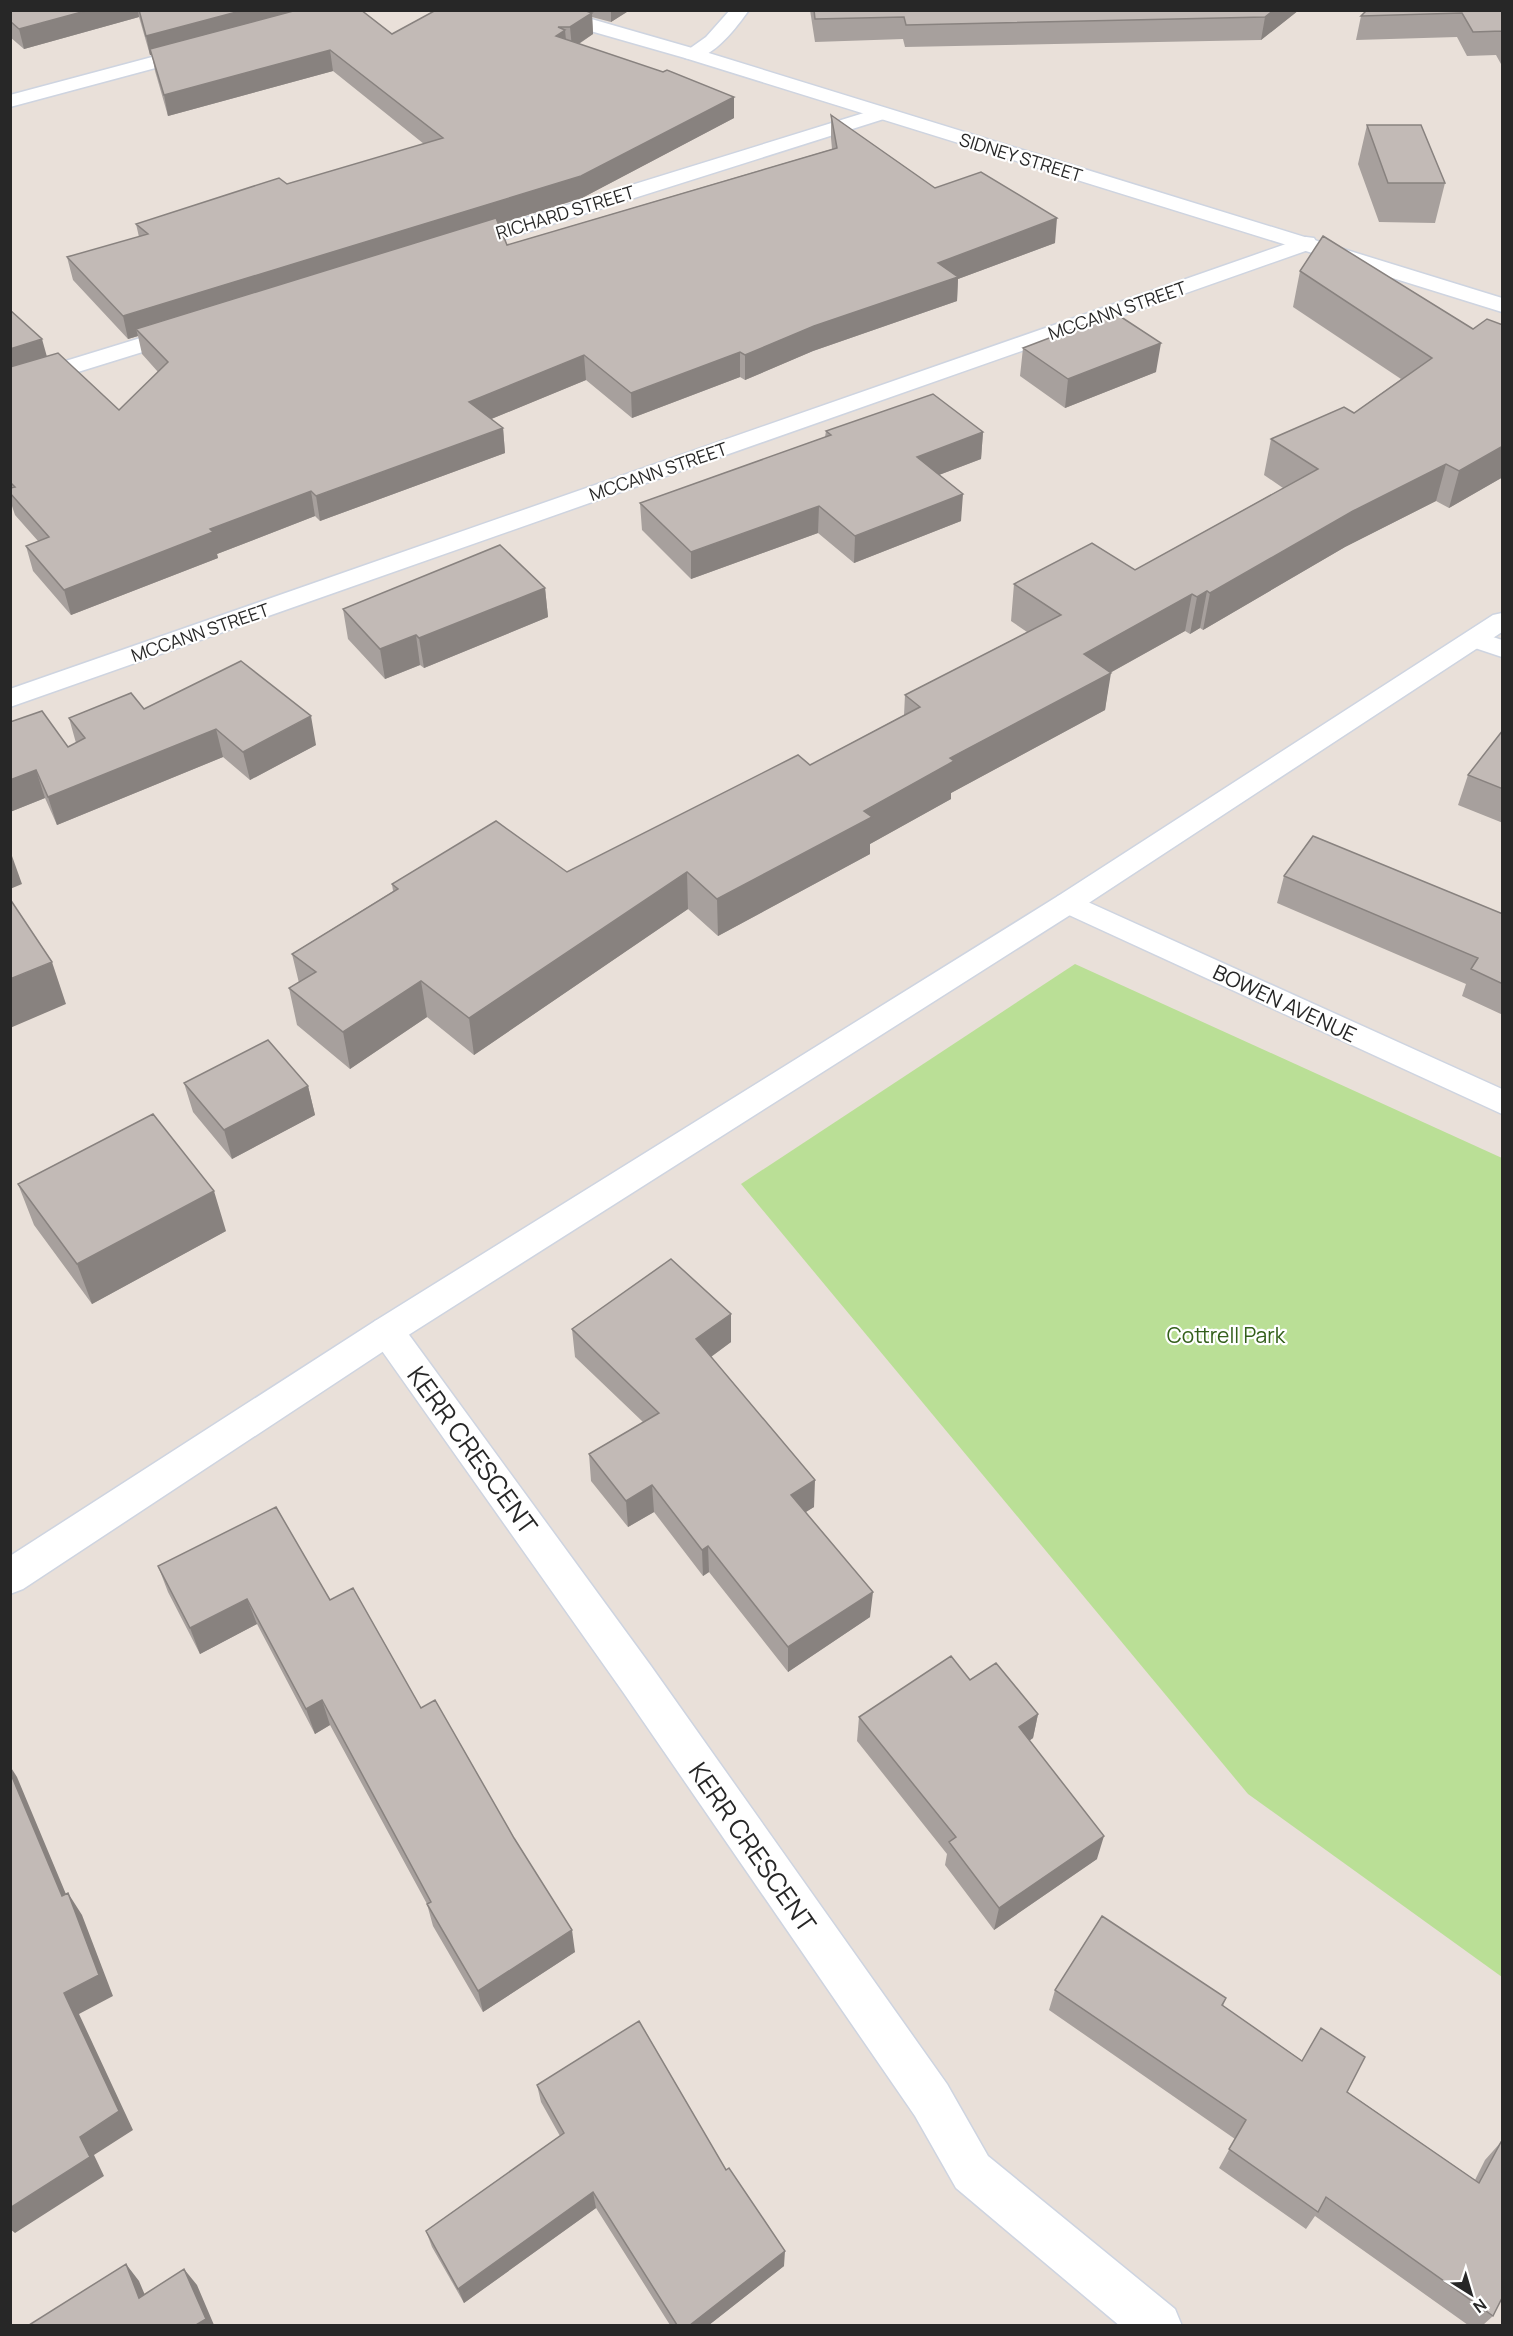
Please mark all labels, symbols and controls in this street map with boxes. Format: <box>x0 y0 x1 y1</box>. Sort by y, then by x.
street label: SIDNEY STREET <box>957 127 1086 187</box>
street label: RICHARD STREET <box>493 179 637 244</box>
street label: MCCANN STREET <box>1045 275 1190 345</box>
street label: MCCANN STREET <box>586 436 731 506</box>
street label: MCCANN STREET <box>128 597 273 667</box>
street label: BOWEN AVENUE <box>1209 958 1361 1048</box>
park label: Cottrell Park <box>1167 1321 1286 1349</box>
street label: KERR CRESCENT <box>400 1358 547 1542</box>
street label: KERR CRESCENT <box>681 1755 825 1940</box>
north arrow <box>1441 2264 1501 2324</box>
text: N <box>1469 2294 1491 2318</box>

